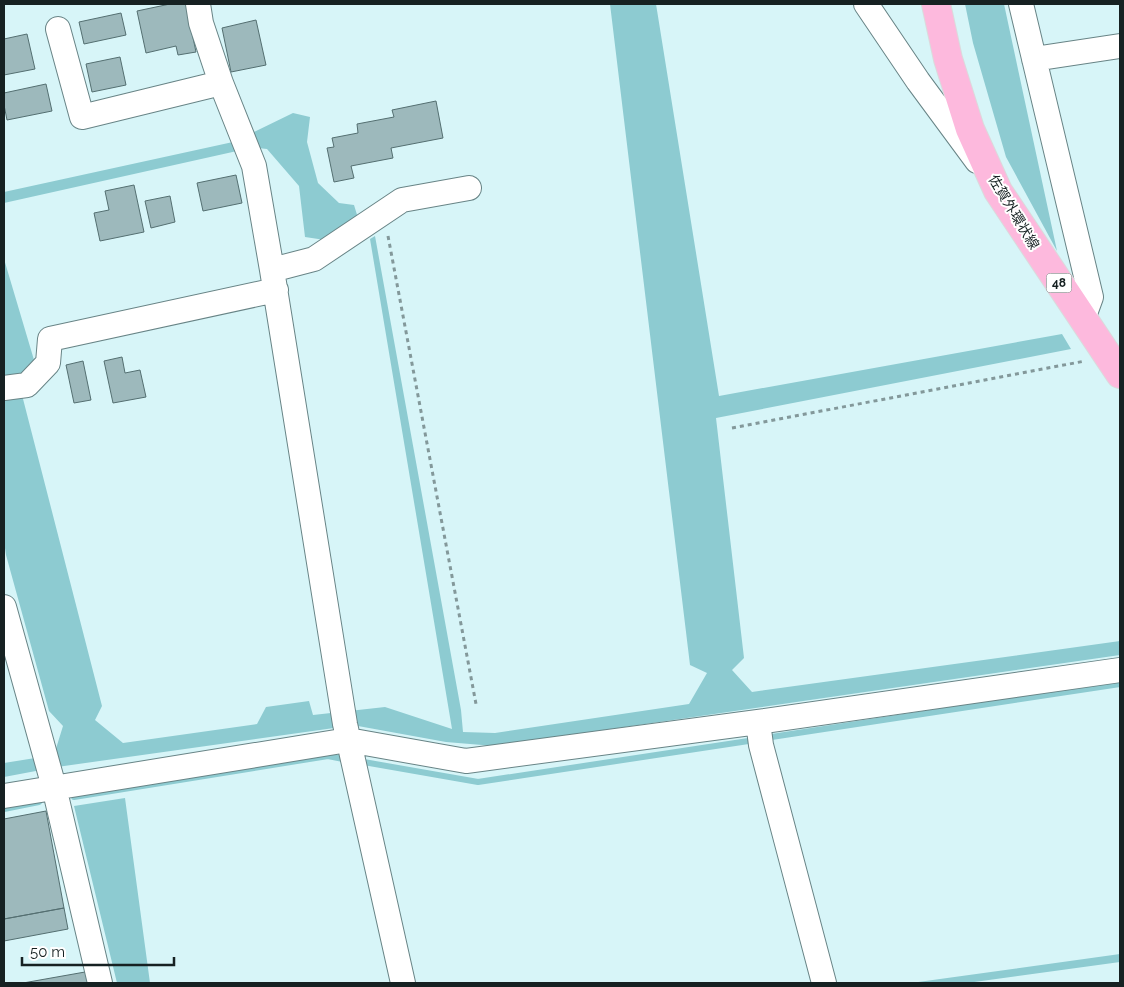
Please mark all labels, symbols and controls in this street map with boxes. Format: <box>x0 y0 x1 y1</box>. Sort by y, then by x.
street label: 佐賀外環状線 <box>986 172 1042 252</box>
road number: 48 <box>1046 274 1072 292</box>
scale bar <box>22 934 175 966</box>
text: 50 m <box>30 943 65 961</box>

